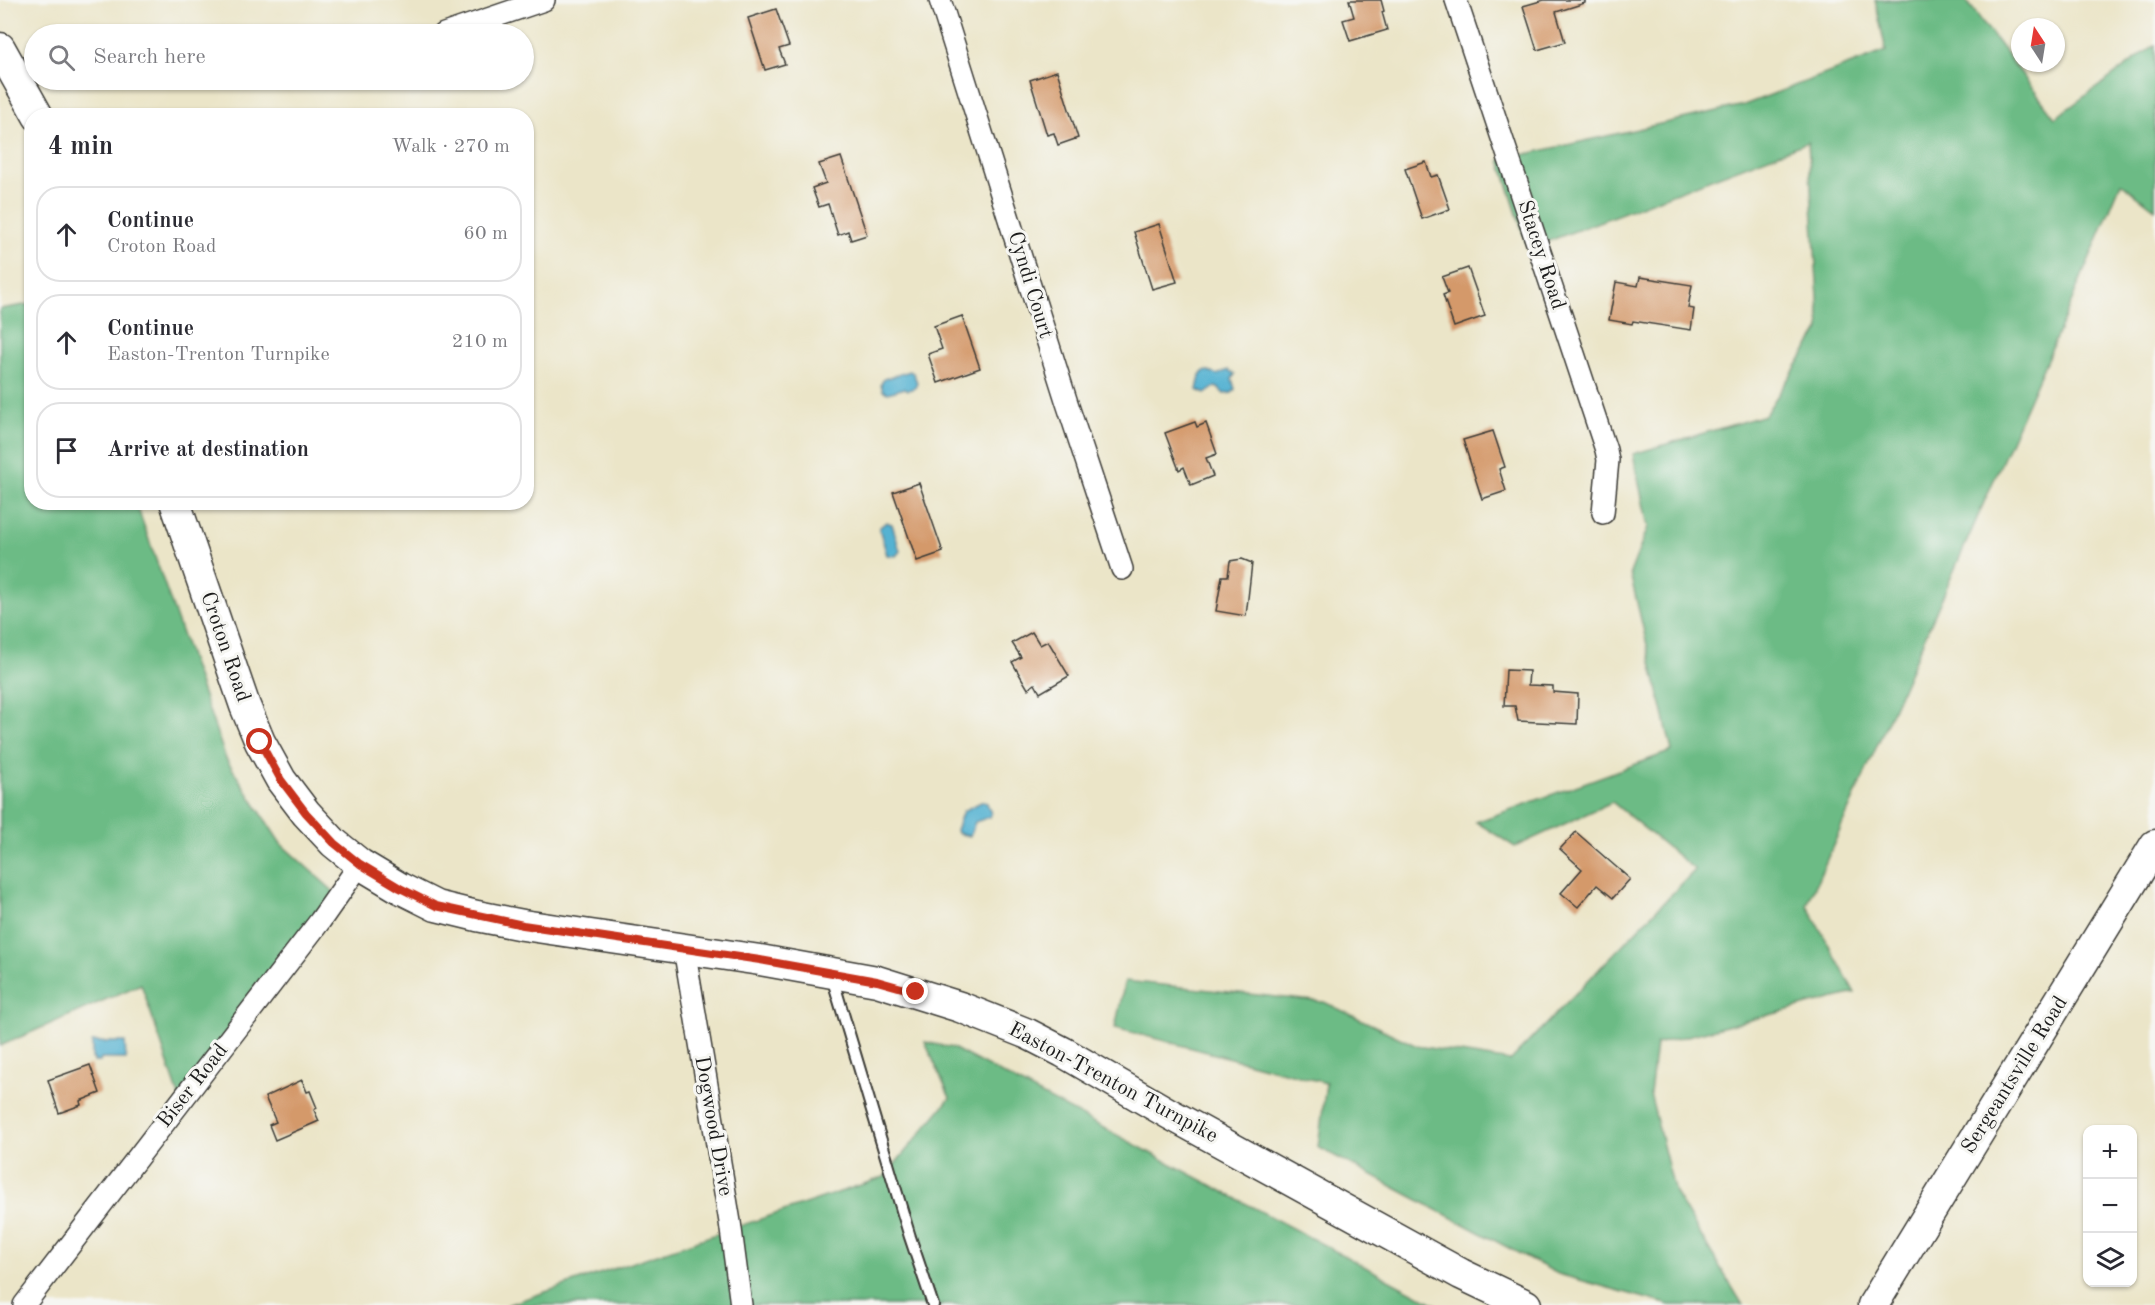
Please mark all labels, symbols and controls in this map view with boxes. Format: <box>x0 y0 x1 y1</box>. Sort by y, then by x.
north arrow <box>2011 18 2065 72</box>
search box <box>24 24 534 90</box>
icon: search <box>45 41 78 74</box>
text: Search here <box>93 46 206 68</box>
text: 4 min <box>48 134 113 160</box>
text: Walk · 270 m <box>391 137 510 157</box>
street label: Stacey Road <box>1513 198 1569 312</box>
text: Continue <box>107 210 194 232</box>
icon: ahead <box>50 218 83 251</box>
text: 60 m <box>463 224 508 244</box>
street label: Cyndi Court <box>1004 229 1056 341</box>
text: Croton Road <box>107 237 216 257</box>
text: Continue <box>107 318 194 340</box>
icon: ahead <box>50 326 83 359</box>
text: 210 m <box>452 332 508 352</box>
text: Easton-Trenton Turnpike <box>107 345 330 365</box>
icon: arrive <box>50 434 83 467</box>
text: Arrive at destination <box>107 439 309 461</box>
street label: Croton Road <box>196 589 254 705</box>
route start <box>246 728 272 754</box>
route end <box>902 978 928 1004</box>
street label: Sergeantsville Road <box>1958 993 2072 1157</box>
street label: Easton-Trenton Turnpike <box>1005 1019 1221 1147</box>
street label: Biser Road <box>154 1040 232 1132</box>
street label: Dogwood Drive <box>690 1054 736 1198</box>
map controls <box>2083 1125 2137 1287</box>
button: + <box>2083 1125 2137 1179</box>
button: − <box>2083 1179 2137 1233</box>
button: layers <box>2083 1233 2137 1287</box>

